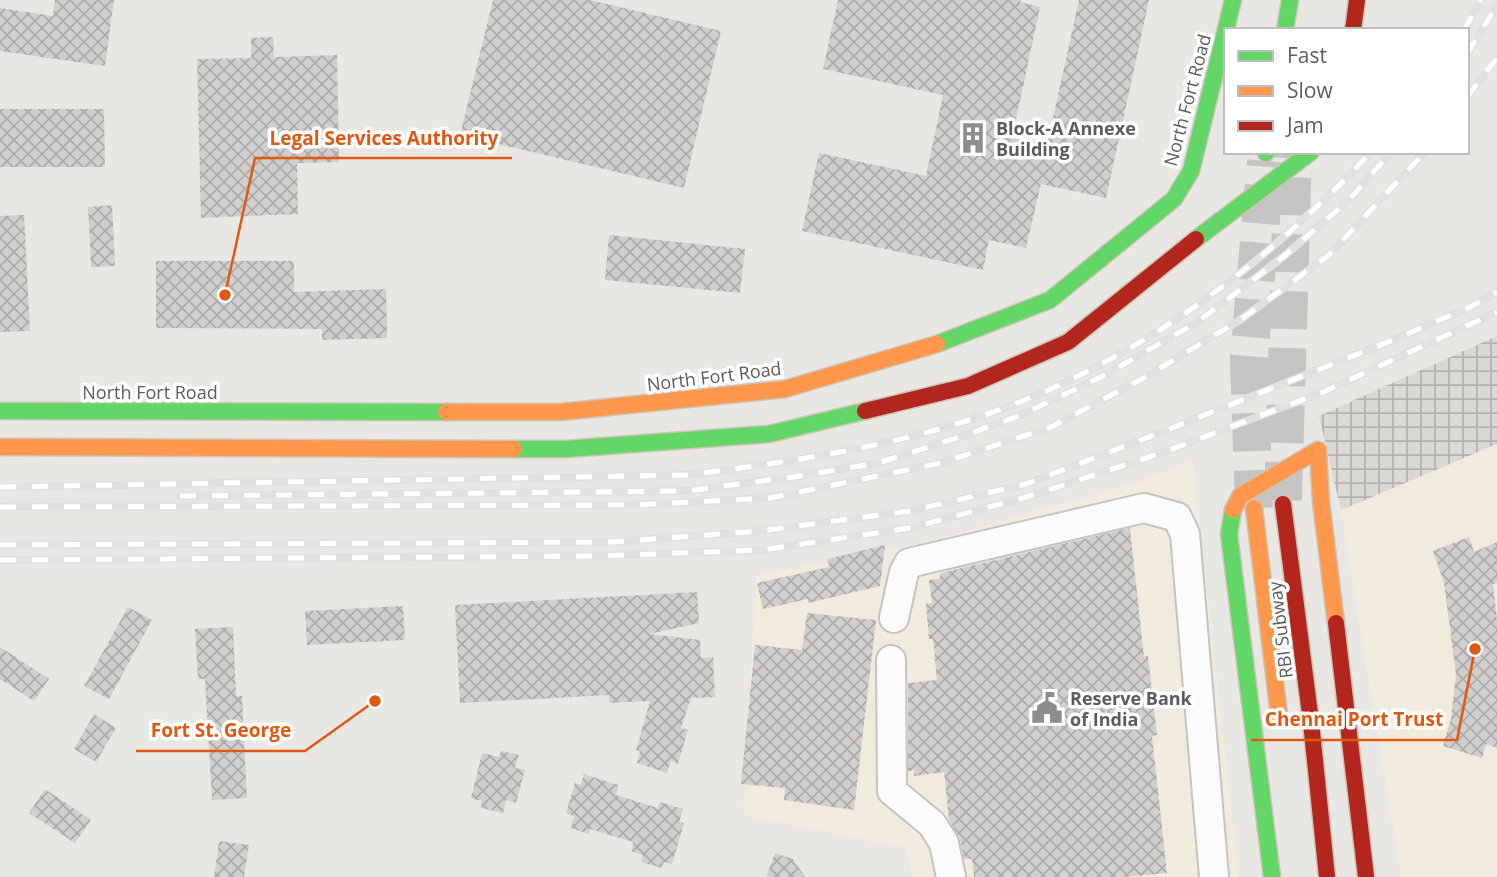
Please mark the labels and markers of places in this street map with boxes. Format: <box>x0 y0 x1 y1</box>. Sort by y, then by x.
place label: Block-A Annexe Building <box>996 116 1136 161</box>
callout: Legal Services Authority <box>255 118 512 158</box>
building icon: Block-A Annexe Building <box>956 121 990 155</box>
place label: Reserve Bank of India <box>1070 686 1193 731</box>
public building icon: Reserve Bank of India <box>1030 691 1064 725</box>
callout: Chennai Port Trust <box>1251 700 1457 740</box>
callout: Fort St. George <box>136 711 305 751</box>

